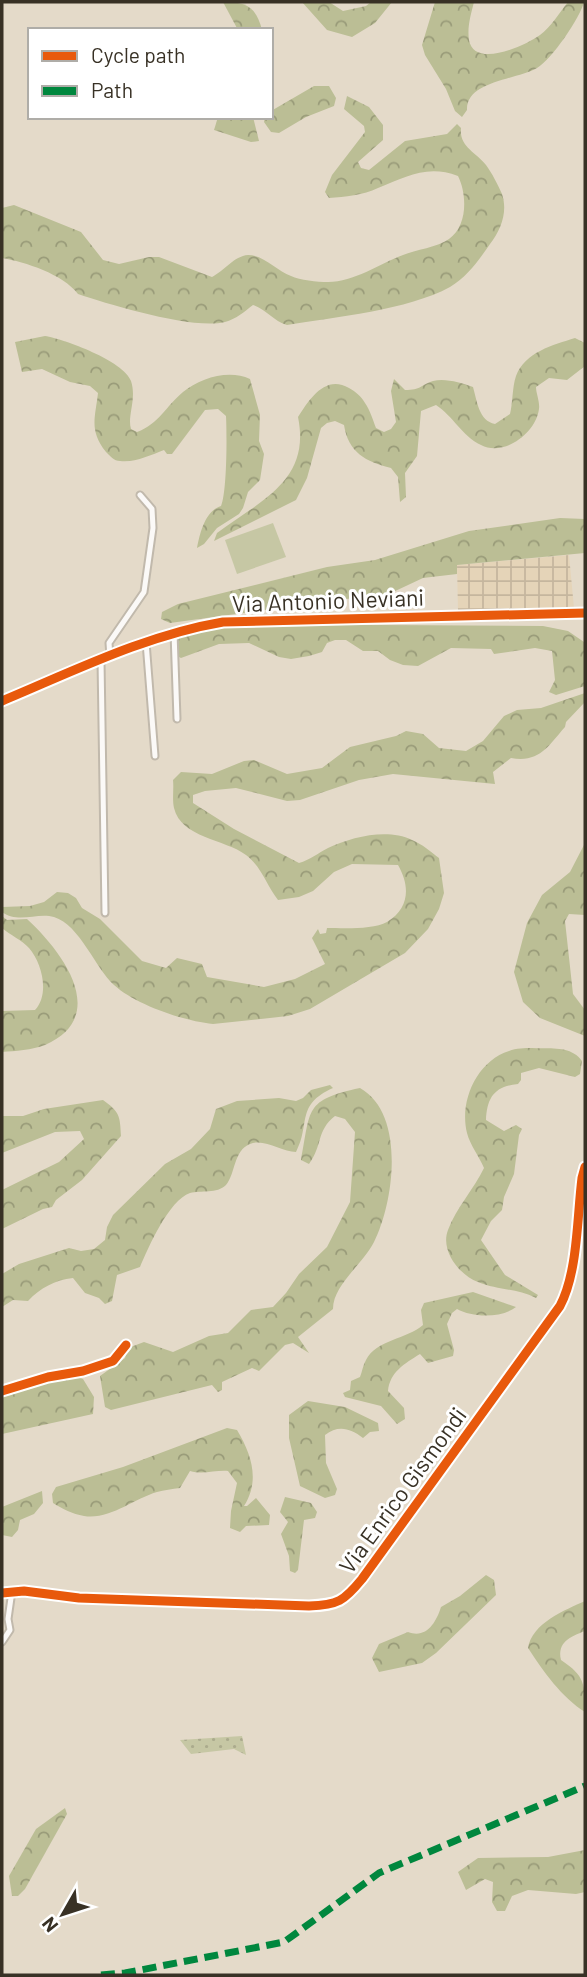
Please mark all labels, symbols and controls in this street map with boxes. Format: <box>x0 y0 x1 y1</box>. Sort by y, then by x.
legend <box>28 28 273 119</box>
text: Cycle path <box>91 42 185 67</box>
text: Path <box>91 77 133 102</box>
street label: Via Antonio Neviani <box>231 583 425 617</box>
street label: Via Enrico Gismondi <box>332 1402 472 1578</box>
north arrow <box>28 1879 98 1949</box>
text: N <box>36 1913 62 1937</box>

